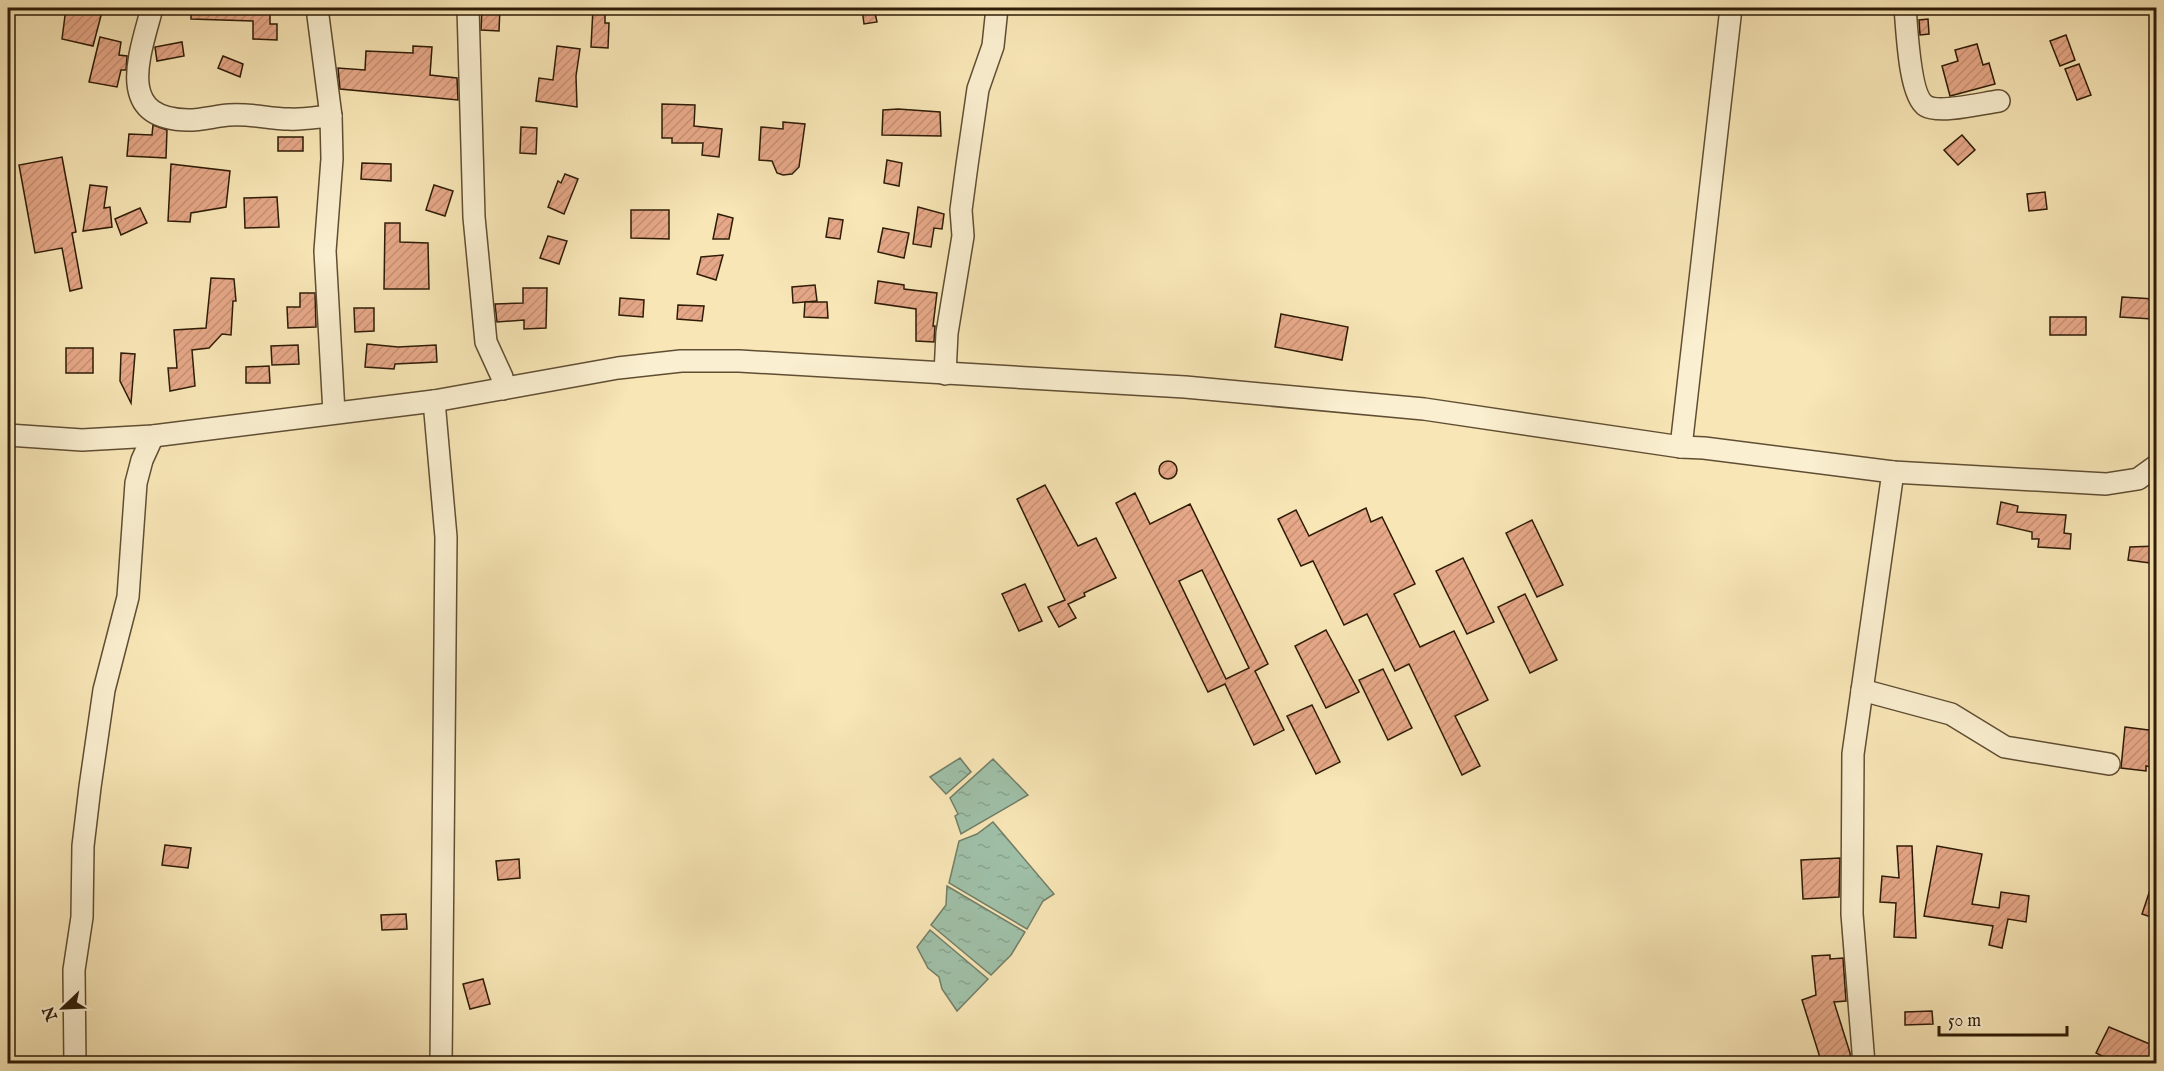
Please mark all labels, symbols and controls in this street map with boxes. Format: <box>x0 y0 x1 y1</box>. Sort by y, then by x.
north arrow <box>33 978 93 1038</box>
scale bar <box>1939 999 2066 1037</box>
text: N <box>39 1003 63 1024</box>
text: 50 m <box>1948 1010 1981 1033</box>

